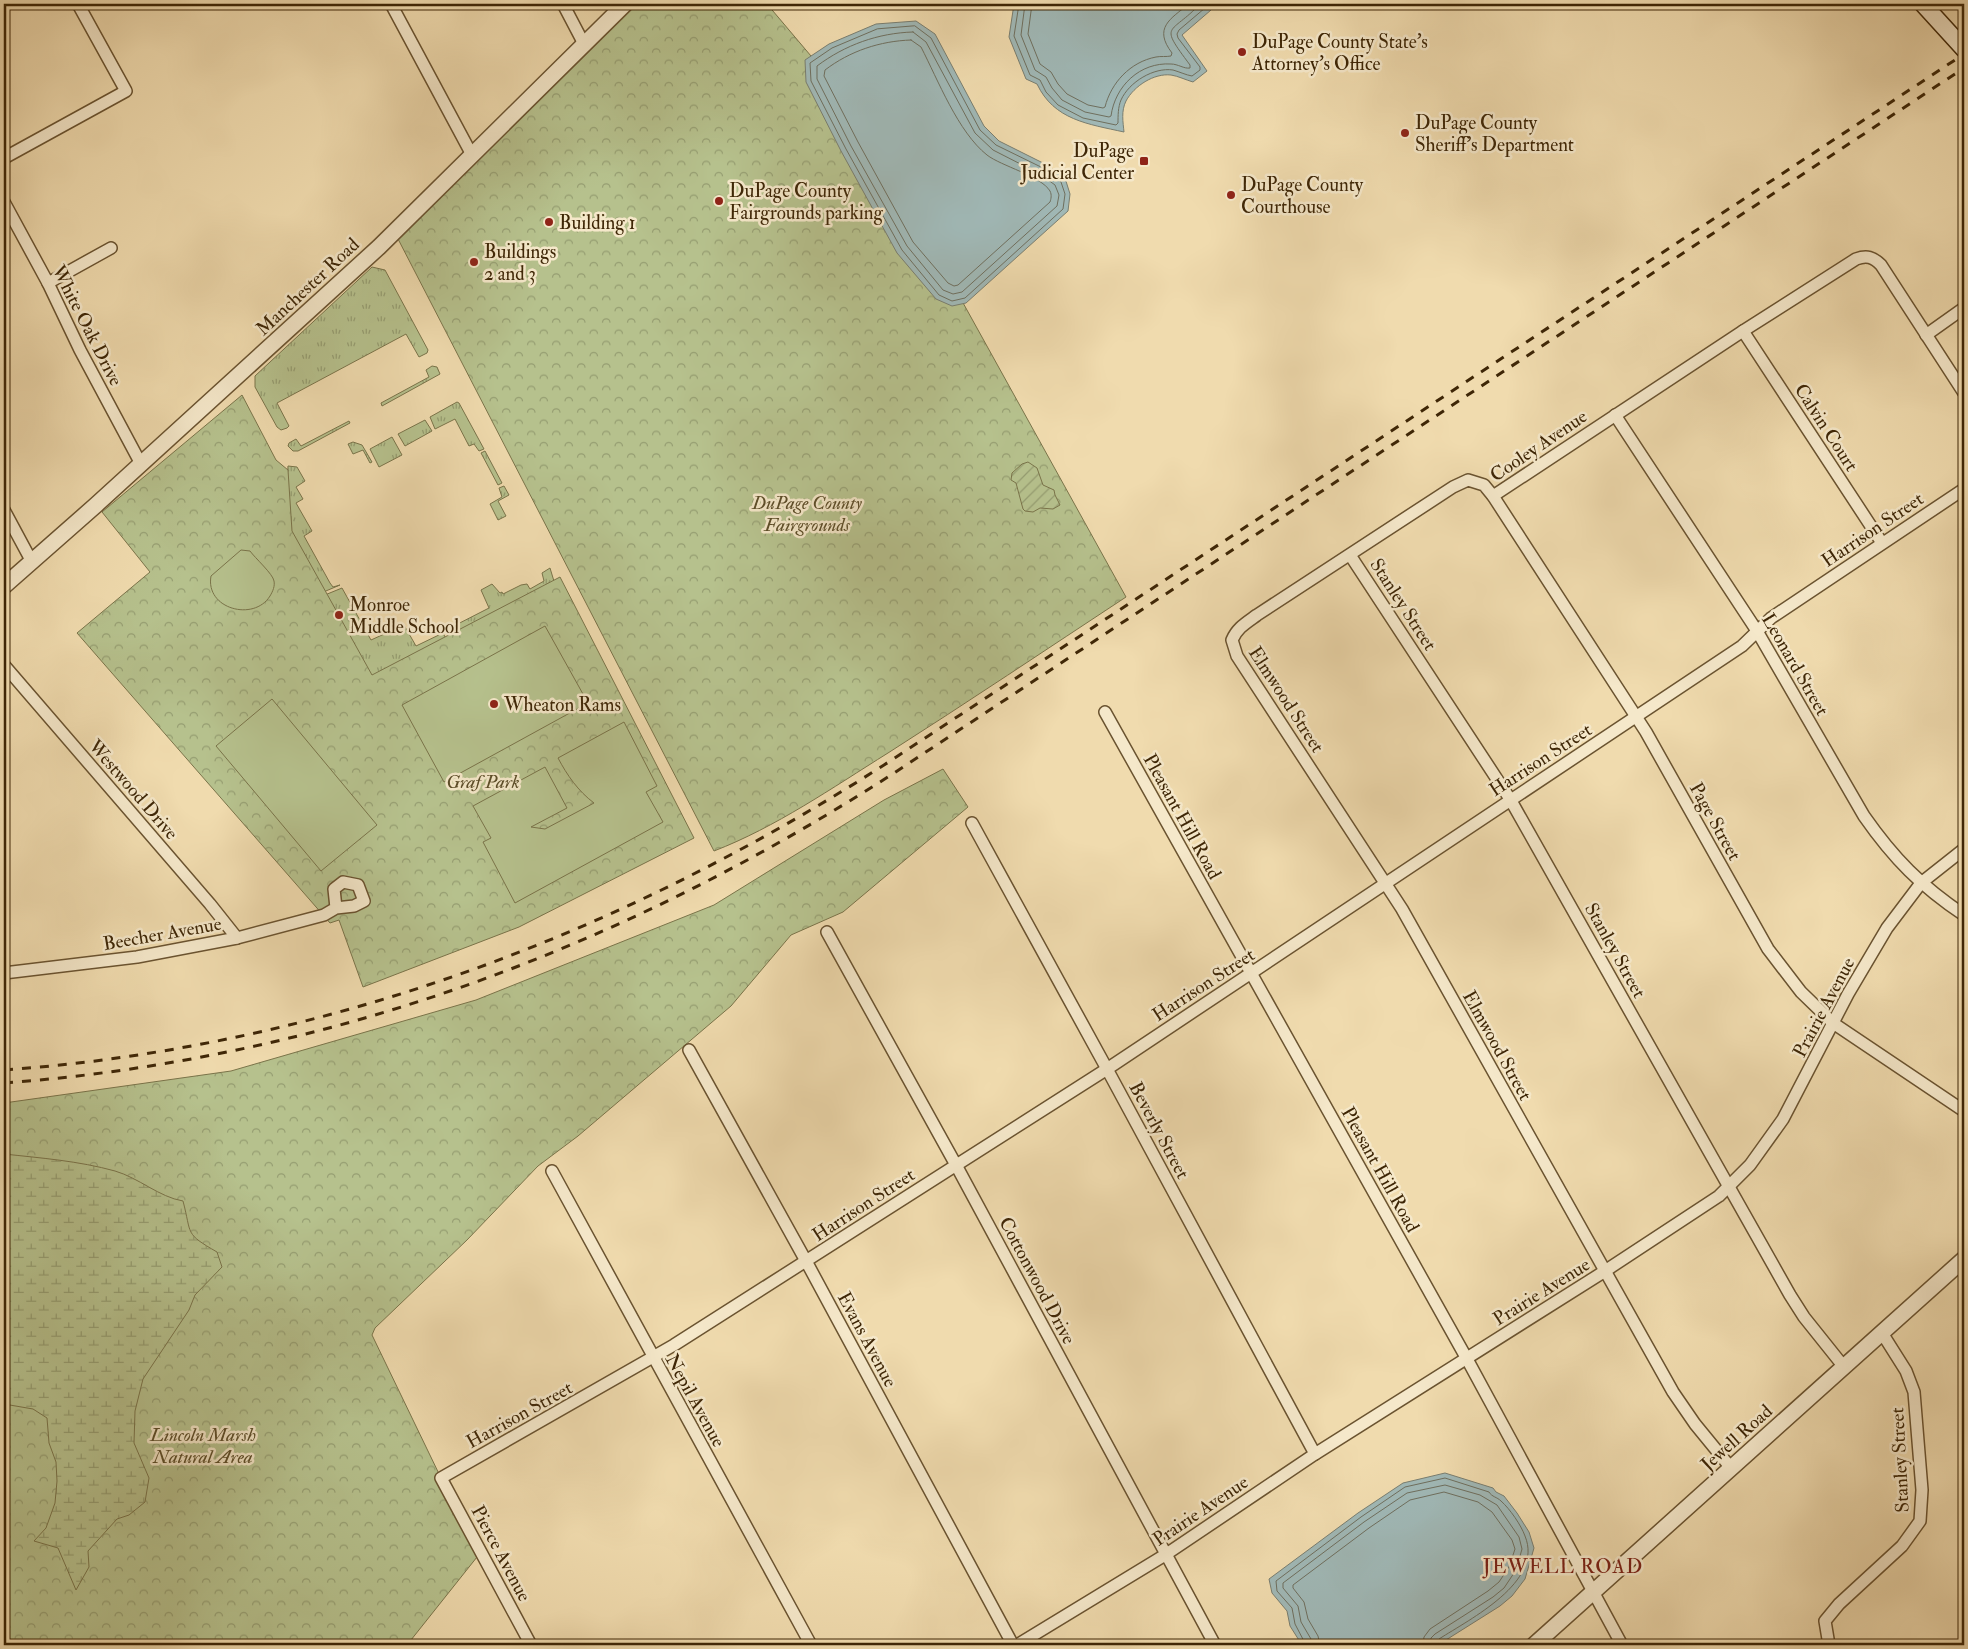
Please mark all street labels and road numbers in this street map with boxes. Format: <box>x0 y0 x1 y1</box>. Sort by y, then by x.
street label: Manchester Road <box>251 232 365 341</box>
street label: White Oak Drive <box>46 260 128 390</box>
street label: Calvin Court <box>1789 379 1863 476</box>
street label: Cooley Avenue <box>1485 404 1592 487</box>
street label: Harrison Street <box>1817 487 1928 573</box>
street label: Stanley Street <box>1364 554 1442 655</box>
street label: Leonard Street <box>1756 609 1834 720</box>
street label: Elmwood Street <box>1243 642 1329 757</box>
street label: Harrison Street <box>1485 718 1596 802</box>
street label: Westwood Drive <box>83 734 183 845</box>
street label: Pleasant Hill Road <box>1138 749 1227 884</box>
street label: Page Street <box>1684 778 1746 865</box>
street label: Stanley Street <box>1579 899 1651 1002</box>
street label: Beecher Avenue <box>101 912 223 956</box>
street label: Harrison Street <box>1148 943 1259 1027</box>
street label: Prairie Avenue <box>1787 953 1860 1062</box>
street label: Elmwood Street <box>1457 986 1537 1105</box>
street label: Beverly Street <box>1124 1078 1195 1183</box>
street label: Pleasant Hill Road <box>1336 1102 1425 1237</box>
street label: Harrison Street <box>808 1163 919 1247</box>
street label: Cottonwood Drive <box>993 1213 1081 1348</box>
street label: Prairie Avenue <box>1489 1253 1595 1331</box>
street label: Evans Avenue <box>832 1288 902 1391</box>
street label: Nepil Avenue <box>659 1350 731 1452</box>
street label: Harrison Street <box>462 1376 577 1454</box>
street label: Jewell Road <box>1695 1399 1778 1477</box>
street label: Stanley Street <box>1885 1407 1915 1513</box>
street label: Prairie Avenue <box>1148 1470 1253 1552</box>
street label: Pierce Avenue <box>466 1501 537 1606</box>

